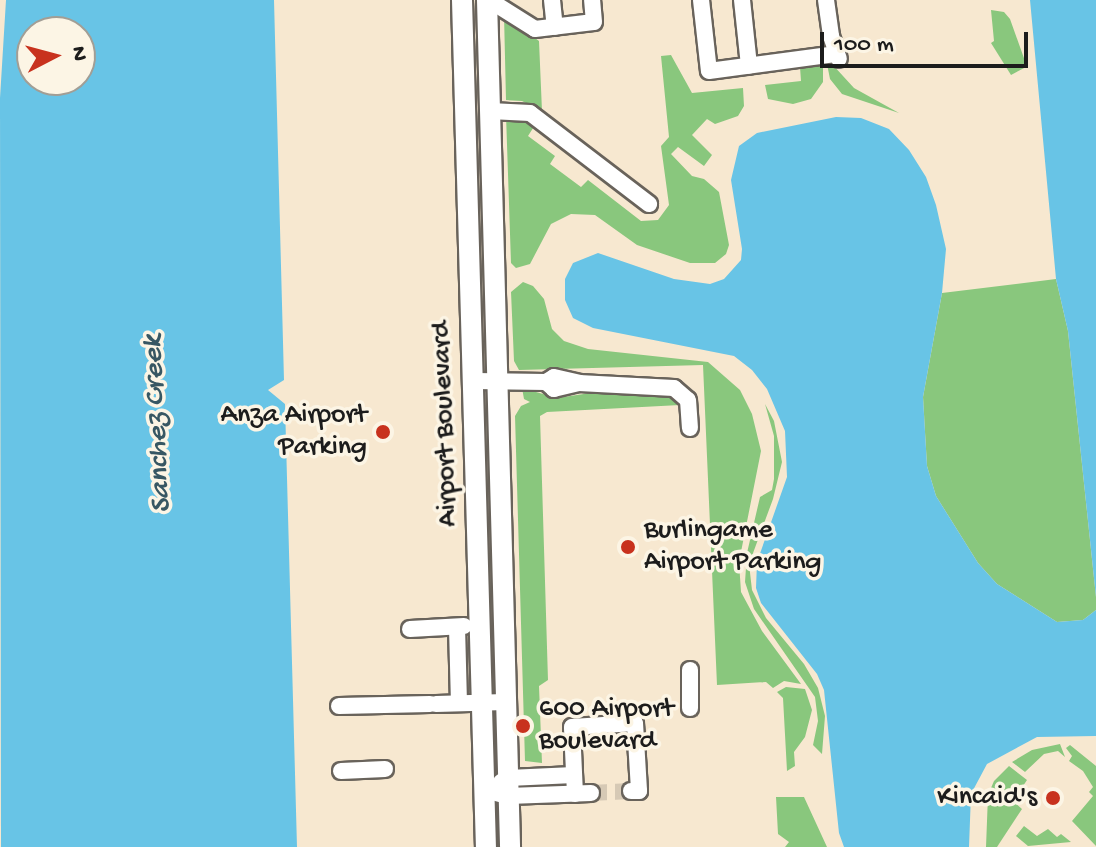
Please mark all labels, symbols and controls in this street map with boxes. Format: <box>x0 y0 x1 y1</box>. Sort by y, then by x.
north arrow <box>16 16 96 96</box>
scale bar <box>824 16 1032 66</box>
text: 100 m <box>834 31 894 60</box>
text: N <box>64 45 92 62</box>
street label: Airport Boulevard <box>426 321 466 527</box>
water label: Sanchez Creek <box>136 334 182 514</box>
place label: Anza Airport Parking <box>221 399 367 465</box>
marker: Anza Airport Parking <box>374 423 392 441</box>
place label: Burlingame Airport Parking <box>644 514 821 580</box>
marker: Burlingame Airport Parking <box>619 538 637 556</box>
place label: 600 Airport Boulevard <box>539 693 674 759</box>
marker: 600 Airport Boulevard <box>514 717 532 735</box>
place label: Kincaid's <box>937 781 1037 815</box>
marker: Kincaid's <box>1044 789 1062 807</box>

